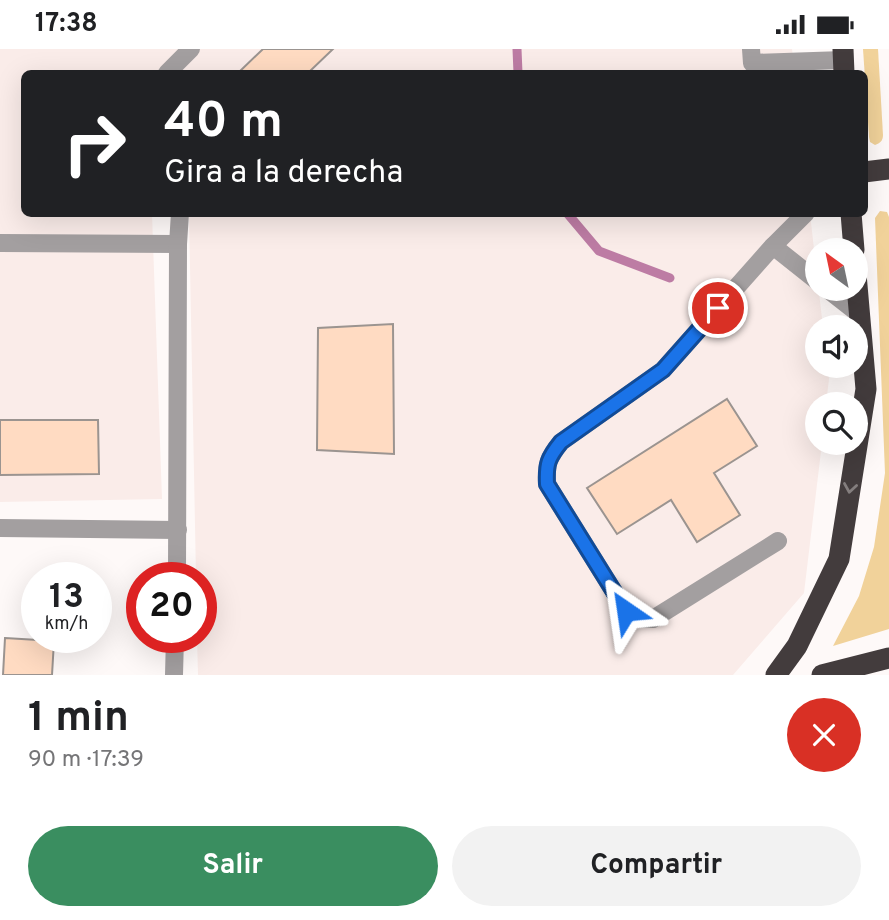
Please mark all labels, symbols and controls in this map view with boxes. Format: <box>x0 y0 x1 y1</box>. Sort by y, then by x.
text: 17:38 <box>35 8 98 41</box>
text: 40 m <box>164 93 283 155</box>
icon: right <box>49 98 140 189</box>
text: Gira a la derecha <box>164 154 403 194</box>
north arrow <box>805 238 868 301</box>
map controls <box>805 238 868 455</box>
pin <box>688 278 748 338</box>
icon: arrive <box>699 289 737 327</box>
button: sound <box>805 315 868 378</box>
button: search <box>805 392 868 455</box>
one-way arrow <box>843 482 858 494</box>
speed limit sign: 20 <box>126 562 217 653</box>
position arrow <box>589 574 663 648</box>
text: 13 <box>49 576 84 620</box>
text: km/h <box>45 613 88 636</box>
text: 1 min <box>28 693 129 746</box>
button: close <box>787 698 861 772</box>
text: 90 m · 17:39 <box>28 746 144 775</box>
button: Salir <box>28 826 438 906</box>
button: Compartir <box>452 826 861 906</box>

